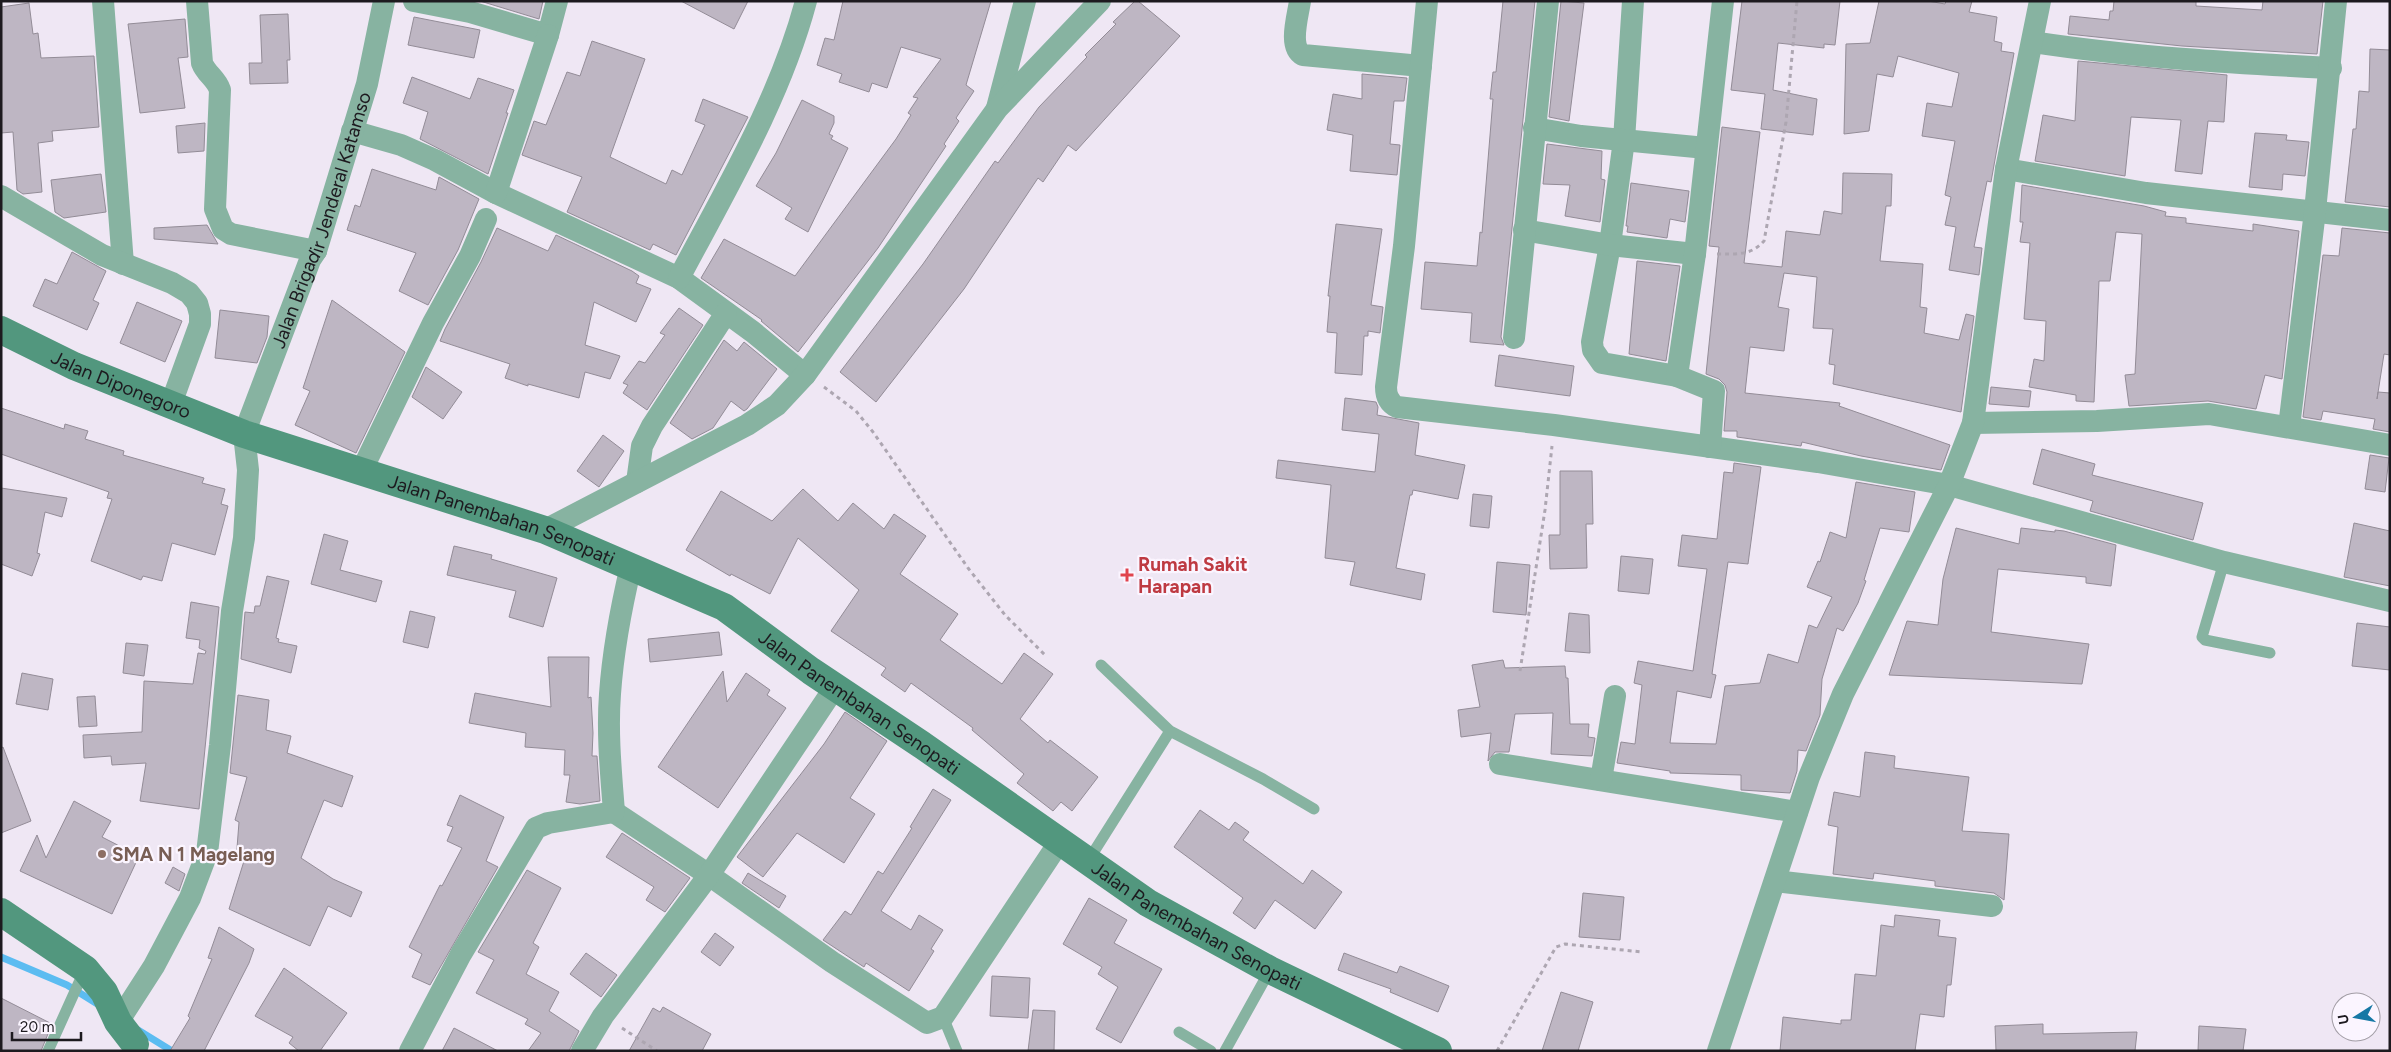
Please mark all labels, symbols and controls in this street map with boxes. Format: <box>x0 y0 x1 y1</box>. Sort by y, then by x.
street label: Jalan Brigadir Jenderal Katamso <box>267 89 376 352</box>
street label: Jalan Diponegoro <box>47 346 194 424</box>
street label: Jalan Panembahan Senopati <box>385 470 618 571</box>
place label: Rumah Sakit Harapan <box>1138 553 1248 598</box>
marker: Rumah Sakit Harapan <box>1120 568 1134 582</box>
street label: Jalan Panembahan Senopati <box>754 626 964 780</box>
place label: SMA N 1 Magelang <box>112 843 275 866</box>
marker: SMA N 1 Magelang <box>96 848 108 860</box>
street label: Jalan Panembahan Senopati <box>1087 856 1305 996</box>
north arrow <box>2331 992 2381 1042</box>
scale bar <box>12 1010 81 1042</box>
text: U <box>2334 1013 2353 1026</box>
text: 20 m <box>20 1018 54 1036</box>

